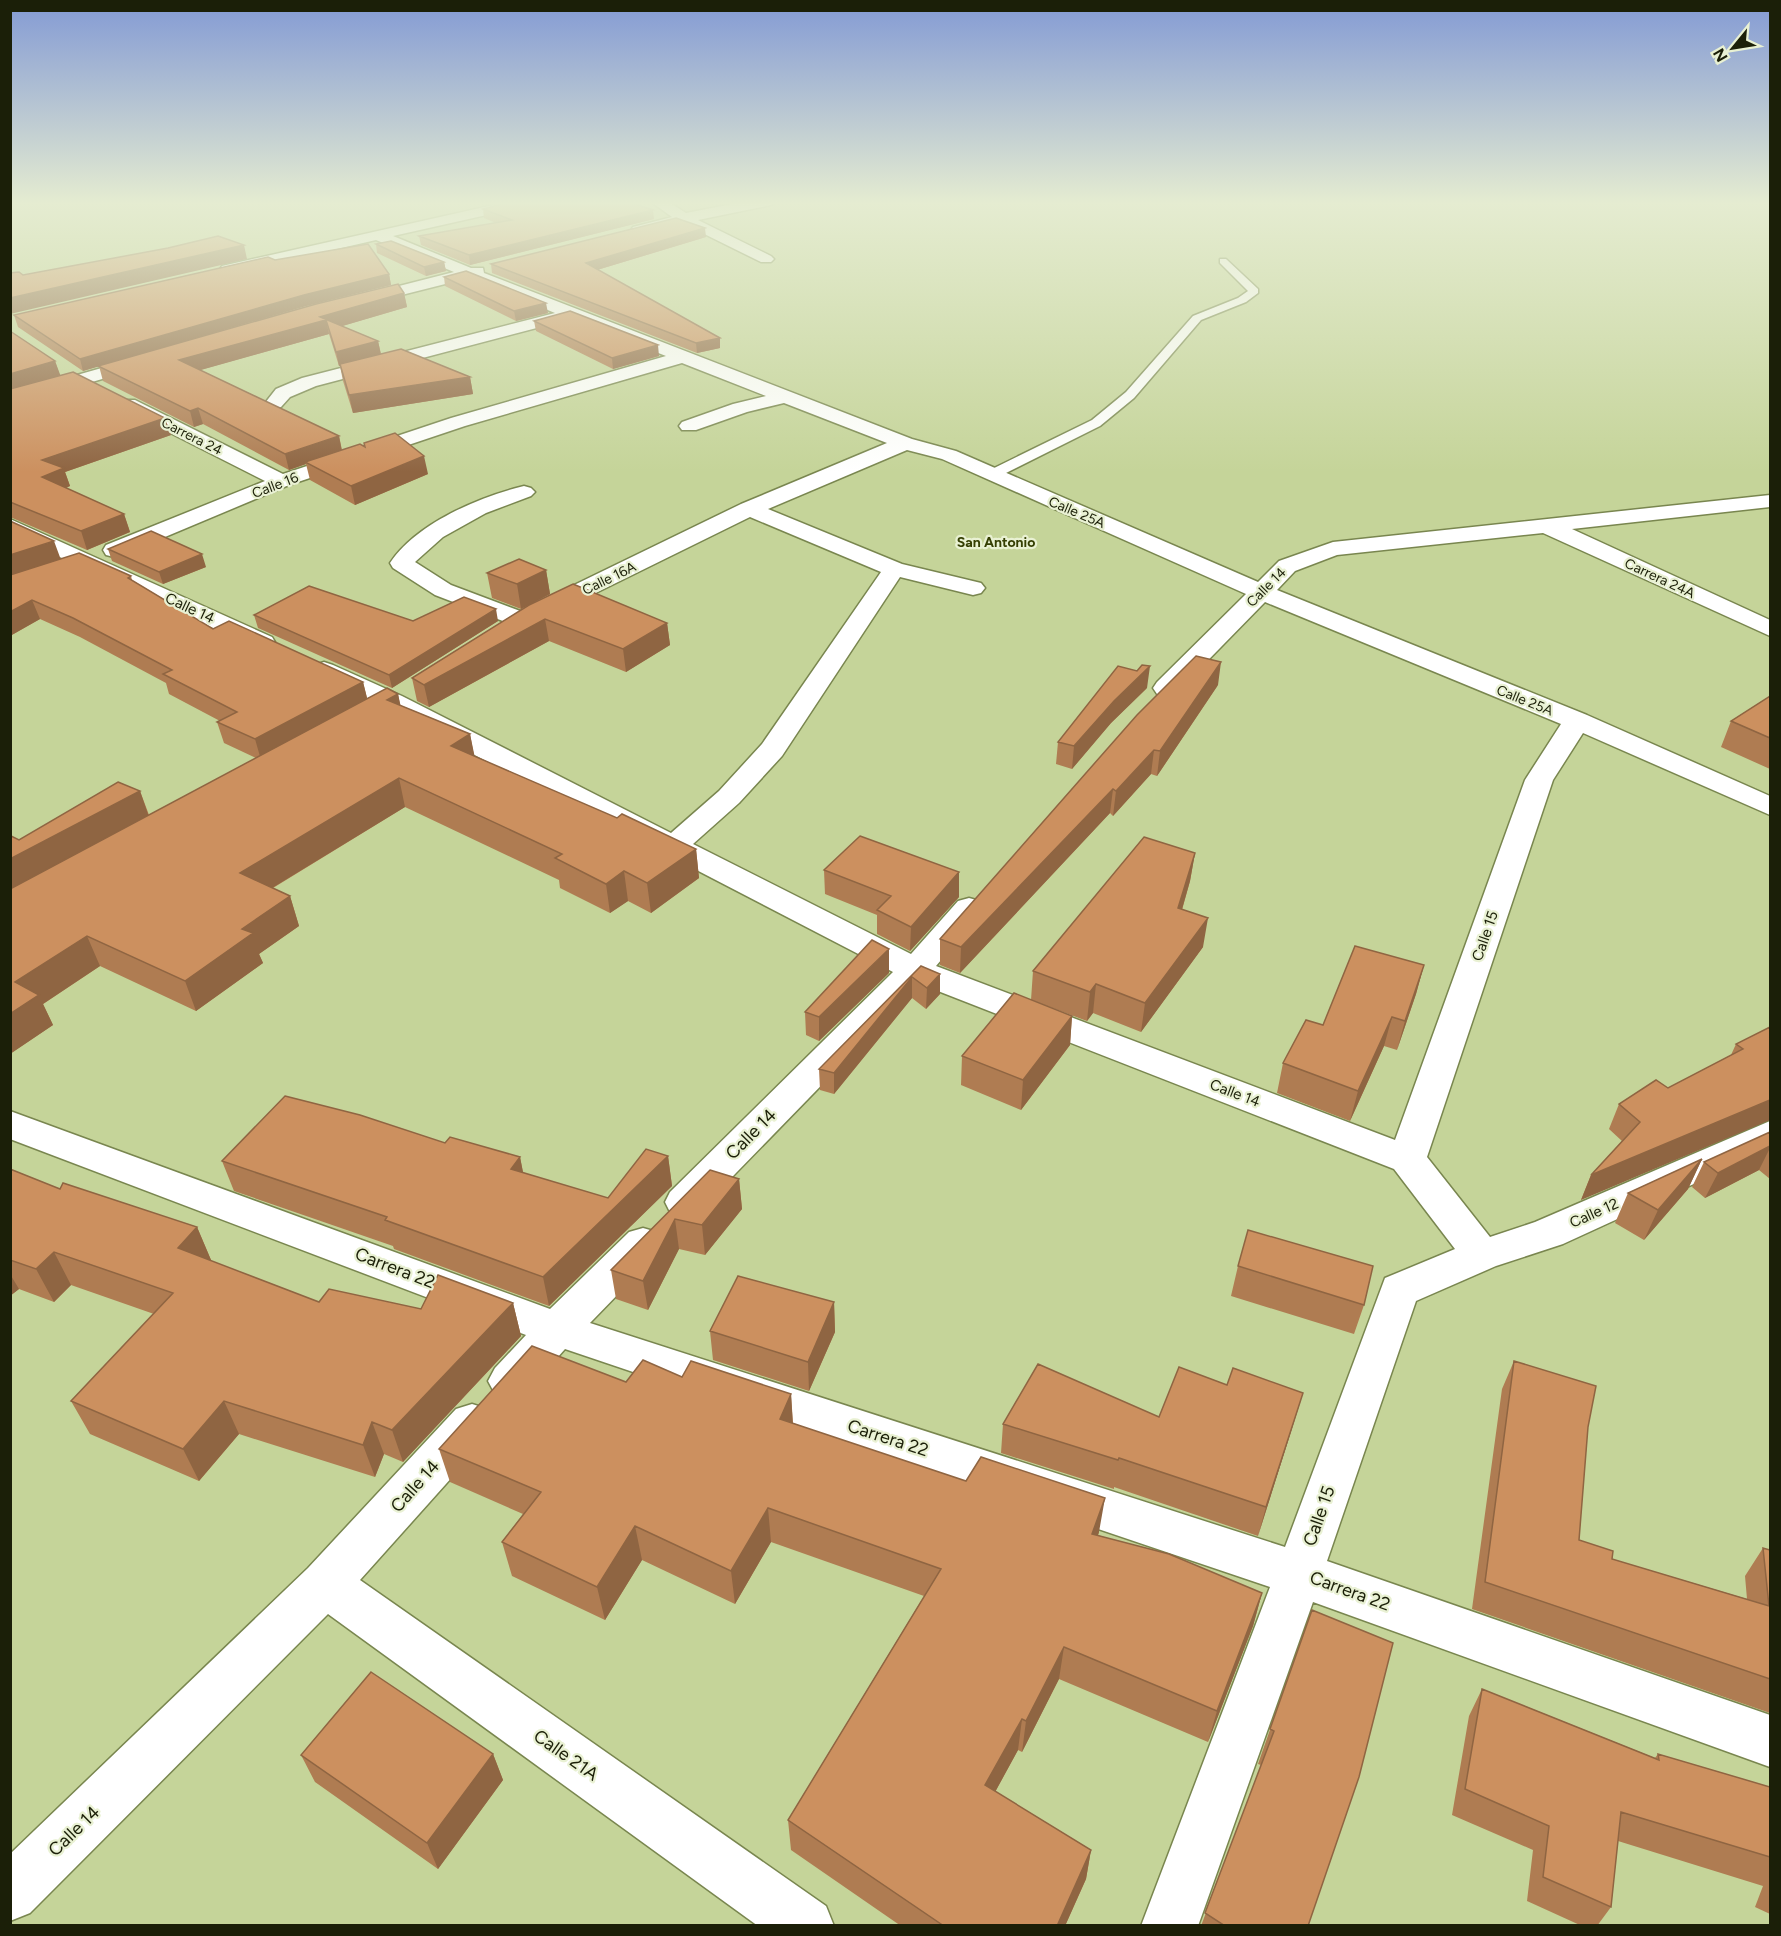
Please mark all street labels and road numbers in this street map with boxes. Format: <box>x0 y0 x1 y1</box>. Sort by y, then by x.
street label: Carrera 24 <box>158 414 225 459</box>
street label: Calle 16 <box>250 469 301 502</box>
street label: Calle 25A <box>1046 493 1108 532</box>
street label: Carrera 24A <box>1622 555 1698 602</box>
street label: Calle 16A <box>580 558 639 599</box>
street label: Calle 14 <box>1243 564 1290 611</box>
street label: Calle 14 <box>162 589 218 627</box>
street label: Calle 25A <box>1494 681 1556 720</box>
street label: Calle 15 <box>1468 909 1502 963</box>
street label: Calle 14 <box>1207 1075 1263 1111</box>
street label: Calle 14 <box>721 1104 781 1164</box>
street label: Calle 12 <box>1567 1194 1621 1232</box>
street label: Carrera 22 <box>352 1243 438 1293</box>
street label: Carrera 22 <box>845 1415 931 1461</box>
street label: Calle 14 <box>386 1455 444 1517</box>
street label: Calle 15 <box>1298 1483 1340 1549</box>
street label: Carrera 22 <box>1307 1566 1393 1616</box>
street label: Calle 21A <box>529 1725 603 1785</box>
street label: Calle 14 <box>44 1801 104 1861</box>

